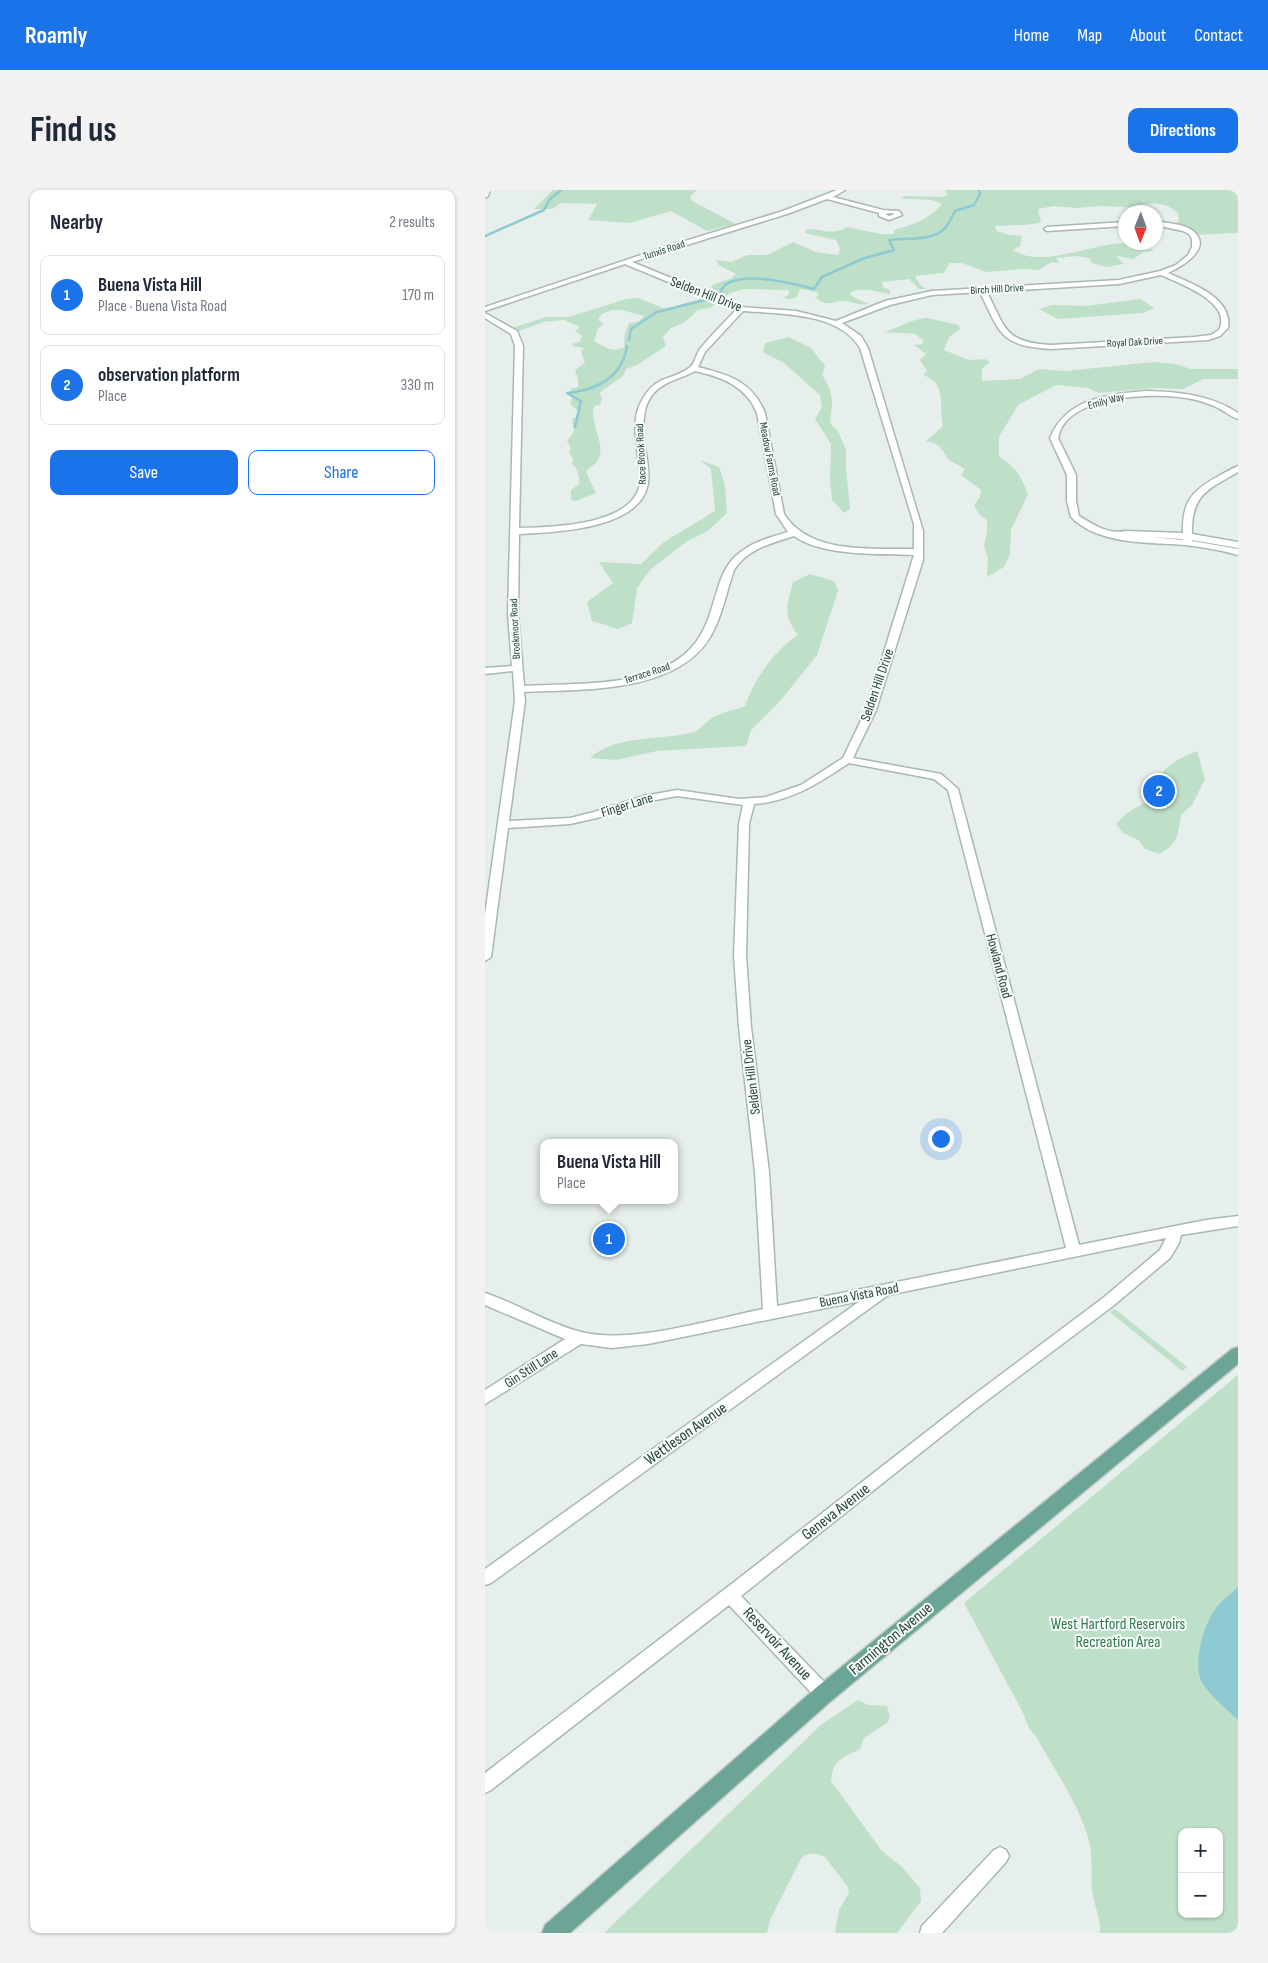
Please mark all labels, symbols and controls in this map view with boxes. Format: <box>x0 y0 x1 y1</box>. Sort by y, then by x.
text: Roamly <box>25 21 88 50</box>
text: Home <box>1014 25 1049 46</box>
text: Map <box>1077 25 1102 46</box>
text: About <box>1130 25 1166 46</box>
text: Contact <box>1194 25 1243 46</box>
button: Directions <box>1128 108 1238 153</box>
text: Find us <box>30 109 117 152</box>
north arrow <box>1118 205 1163 250</box>
text: Nearby <box>50 210 103 235</box>
text: 2 results <box>389 213 435 232</box>
street label: Tunxis Road <box>641 237 687 263</box>
street label: Selden Hill Drive <box>668 273 744 315</box>
text: Buena Vista Hill <box>98 274 202 297</box>
street label: Birch Hill Drive <box>970 281 1024 297</box>
text: 1 <box>64 286 70 305</box>
text: 170 m <box>402 286 434 305</box>
text: Place · Buena Vista Road <box>98 297 227 316</box>
street label: Royal Oak Drive <box>1107 334 1163 350</box>
text: observation platform <box>98 364 240 387</box>
text: 2 <box>63 376 71 395</box>
text: 330 m <box>401 376 434 395</box>
text: Place <box>98 387 127 406</box>
street label: Emily Way <box>1086 390 1126 412</box>
street label: Meadow Farms Road <box>756 421 784 497</box>
street label: Race Brook Road <box>633 423 649 485</box>
button: Save <box>50 450 238 495</box>
button: Share <box>248 450 435 495</box>
street label: Brookmoor Road <box>507 598 523 660</box>
street label: Selden Hill Drive <box>857 647 897 723</box>
street label: Terrace Road <box>622 659 672 687</box>
pin: 2 <box>1143 772 1175 810</box>
street label: Finger Lane <box>599 789 655 821</box>
street label: Howland Road <box>982 932 1016 1000</box>
street label: Selden Hill Drive <box>738 1038 764 1116</box>
your location <box>928 1126 954 1152</box>
popup <box>540 1139 678 1204</box>
text: Buena Vista Hill <box>557 1151 661 1174</box>
text: Place <box>557 1174 586 1193</box>
pin: 1 <box>593 1220 625 1258</box>
street label: Buena Vista Road <box>818 1279 900 1311</box>
street label: Gin Still Lane <box>501 1344 561 1392</box>
street label: Wettleson Avenue <box>641 1399 731 1469</box>
street label: Geneva Avenue <box>798 1479 874 1545</box>
street label: Farmington Avenue <box>845 1599 937 1679</box>
street label: Reservoir Avenue <box>739 1604 815 1684</box>
park label: West Hartford Reservoirs Recreation Area <box>1051 1615 1185 1652</box>
map controls <box>1178 1828 1223 1918</box>
button: + <box>1178 1828 1223 1873</box>
button: − <box>1178 1873 1223 1918</box>

